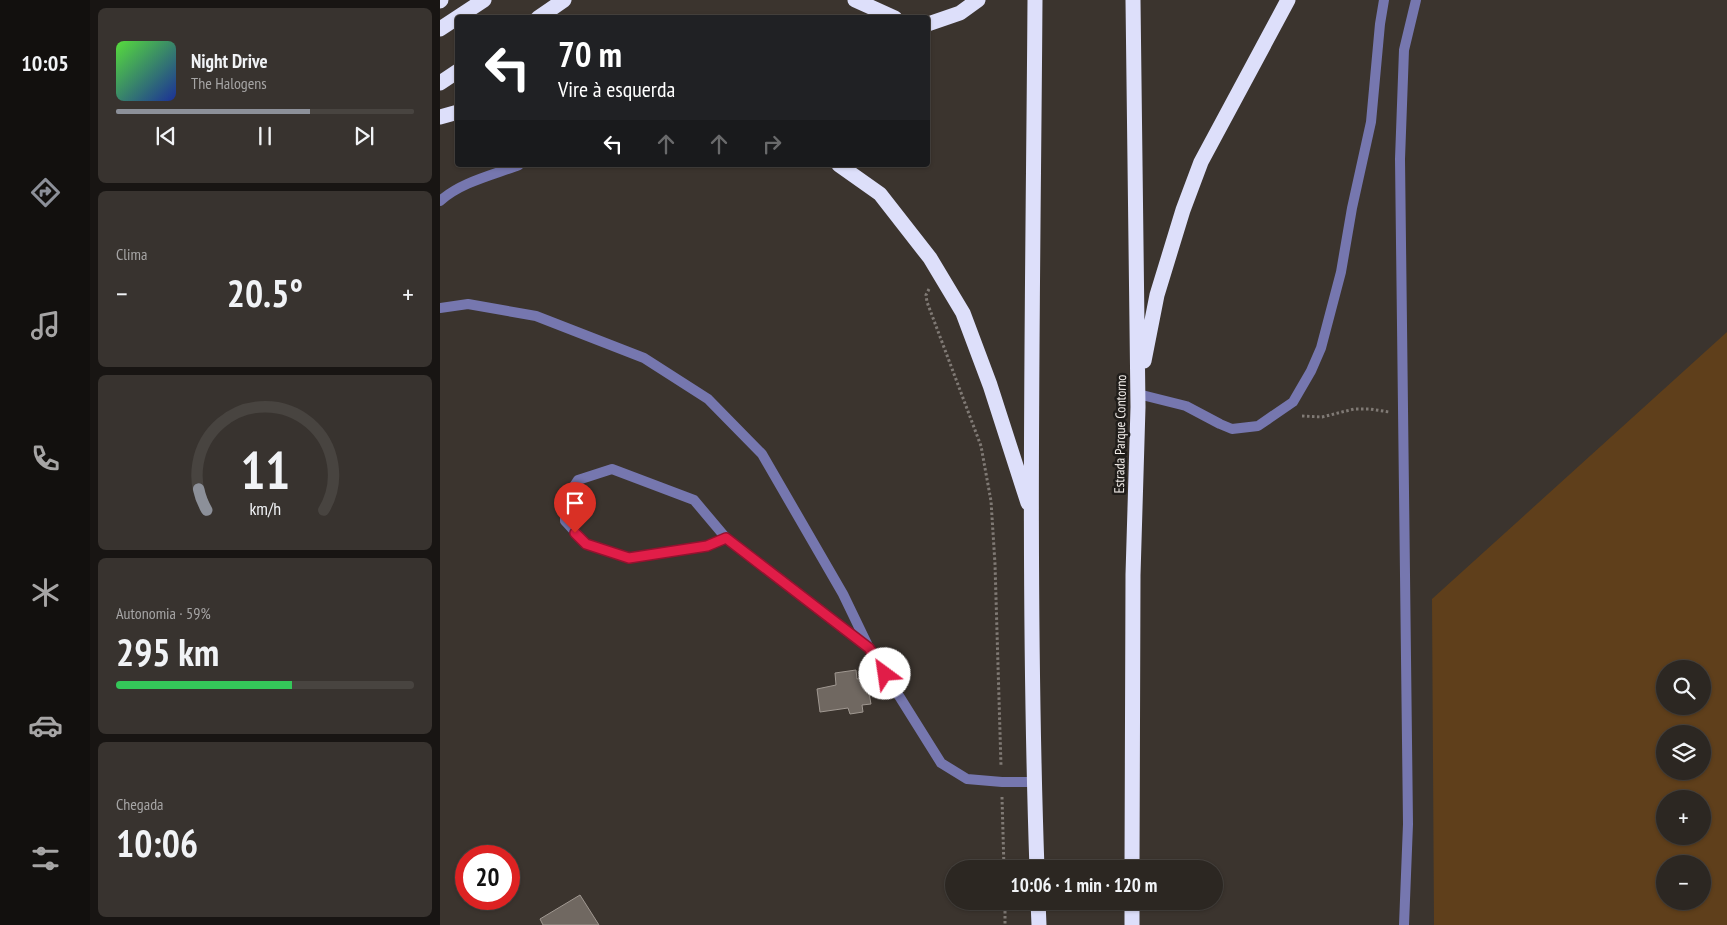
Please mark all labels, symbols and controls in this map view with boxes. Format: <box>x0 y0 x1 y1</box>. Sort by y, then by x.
text: 70 m <box>558 31 622 77</box>
icon: left <box>475 35 540 100</box>
text: 10:05 <box>21 49 69 77</box>
text: Night Drive <box>191 49 268 73</box>
text: The Halogens <box>191 73 267 93</box>
text: Vire à esquerda <box>558 75 675 103</box>
icon: previous <box>152 122 180 150</box>
icon: pause <box>251 122 279 150</box>
icon: next <box>350 122 378 150</box>
icon: left <box>599 130 627 158</box>
icon: ahead <box>652 130 680 158</box>
icon: ahead <box>705 130 733 158</box>
icon: right <box>758 130 786 158</box>
icon: directions <box>28 175 63 210</box>
text: Clima <box>116 244 147 264</box>
text: 20.5° <box>227 268 303 317</box>
text: − <box>116 275 128 312</box>
text: + <box>402 275 414 312</box>
icon: music <box>28 308 63 343</box>
street label: Estrada Parque Contorno <box>1110 374 1130 494</box>
text: 11 <box>240 436 290 503</box>
icon: phone <box>28 441 63 476</box>
pin <box>554 482 596 533</box>
icon: arrive <box>561 489 589 517</box>
text: km/h <box>249 497 281 520</box>
icon: climate <box>28 575 63 610</box>
text: Autonomia · 59% <box>116 603 211 623</box>
text: 295 km <box>116 627 219 676</box>
position arrow <box>858 647 910 699</box>
map controls <box>1656 660 1711 910</box>
button: search <box>1656 660 1711 715</box>
icon: car <box>28 708 63 743</box>
button: layers <box>1656 725 1711 780</box>
button: + <box>1656 790 1711 845</box>
text: Chegada <box>116 794 164 814</box>
text: 10:06 <box>116 818 198 867</box>
icon: filters <box>28 841 63 876</box>
speed limit sign: 20 <box>455 845 520 910</box>
button: − <box>1656 855 1711 910</box>
text: 10:06 · 1 min · 120 m <box>1011 873 1157 897</box>

